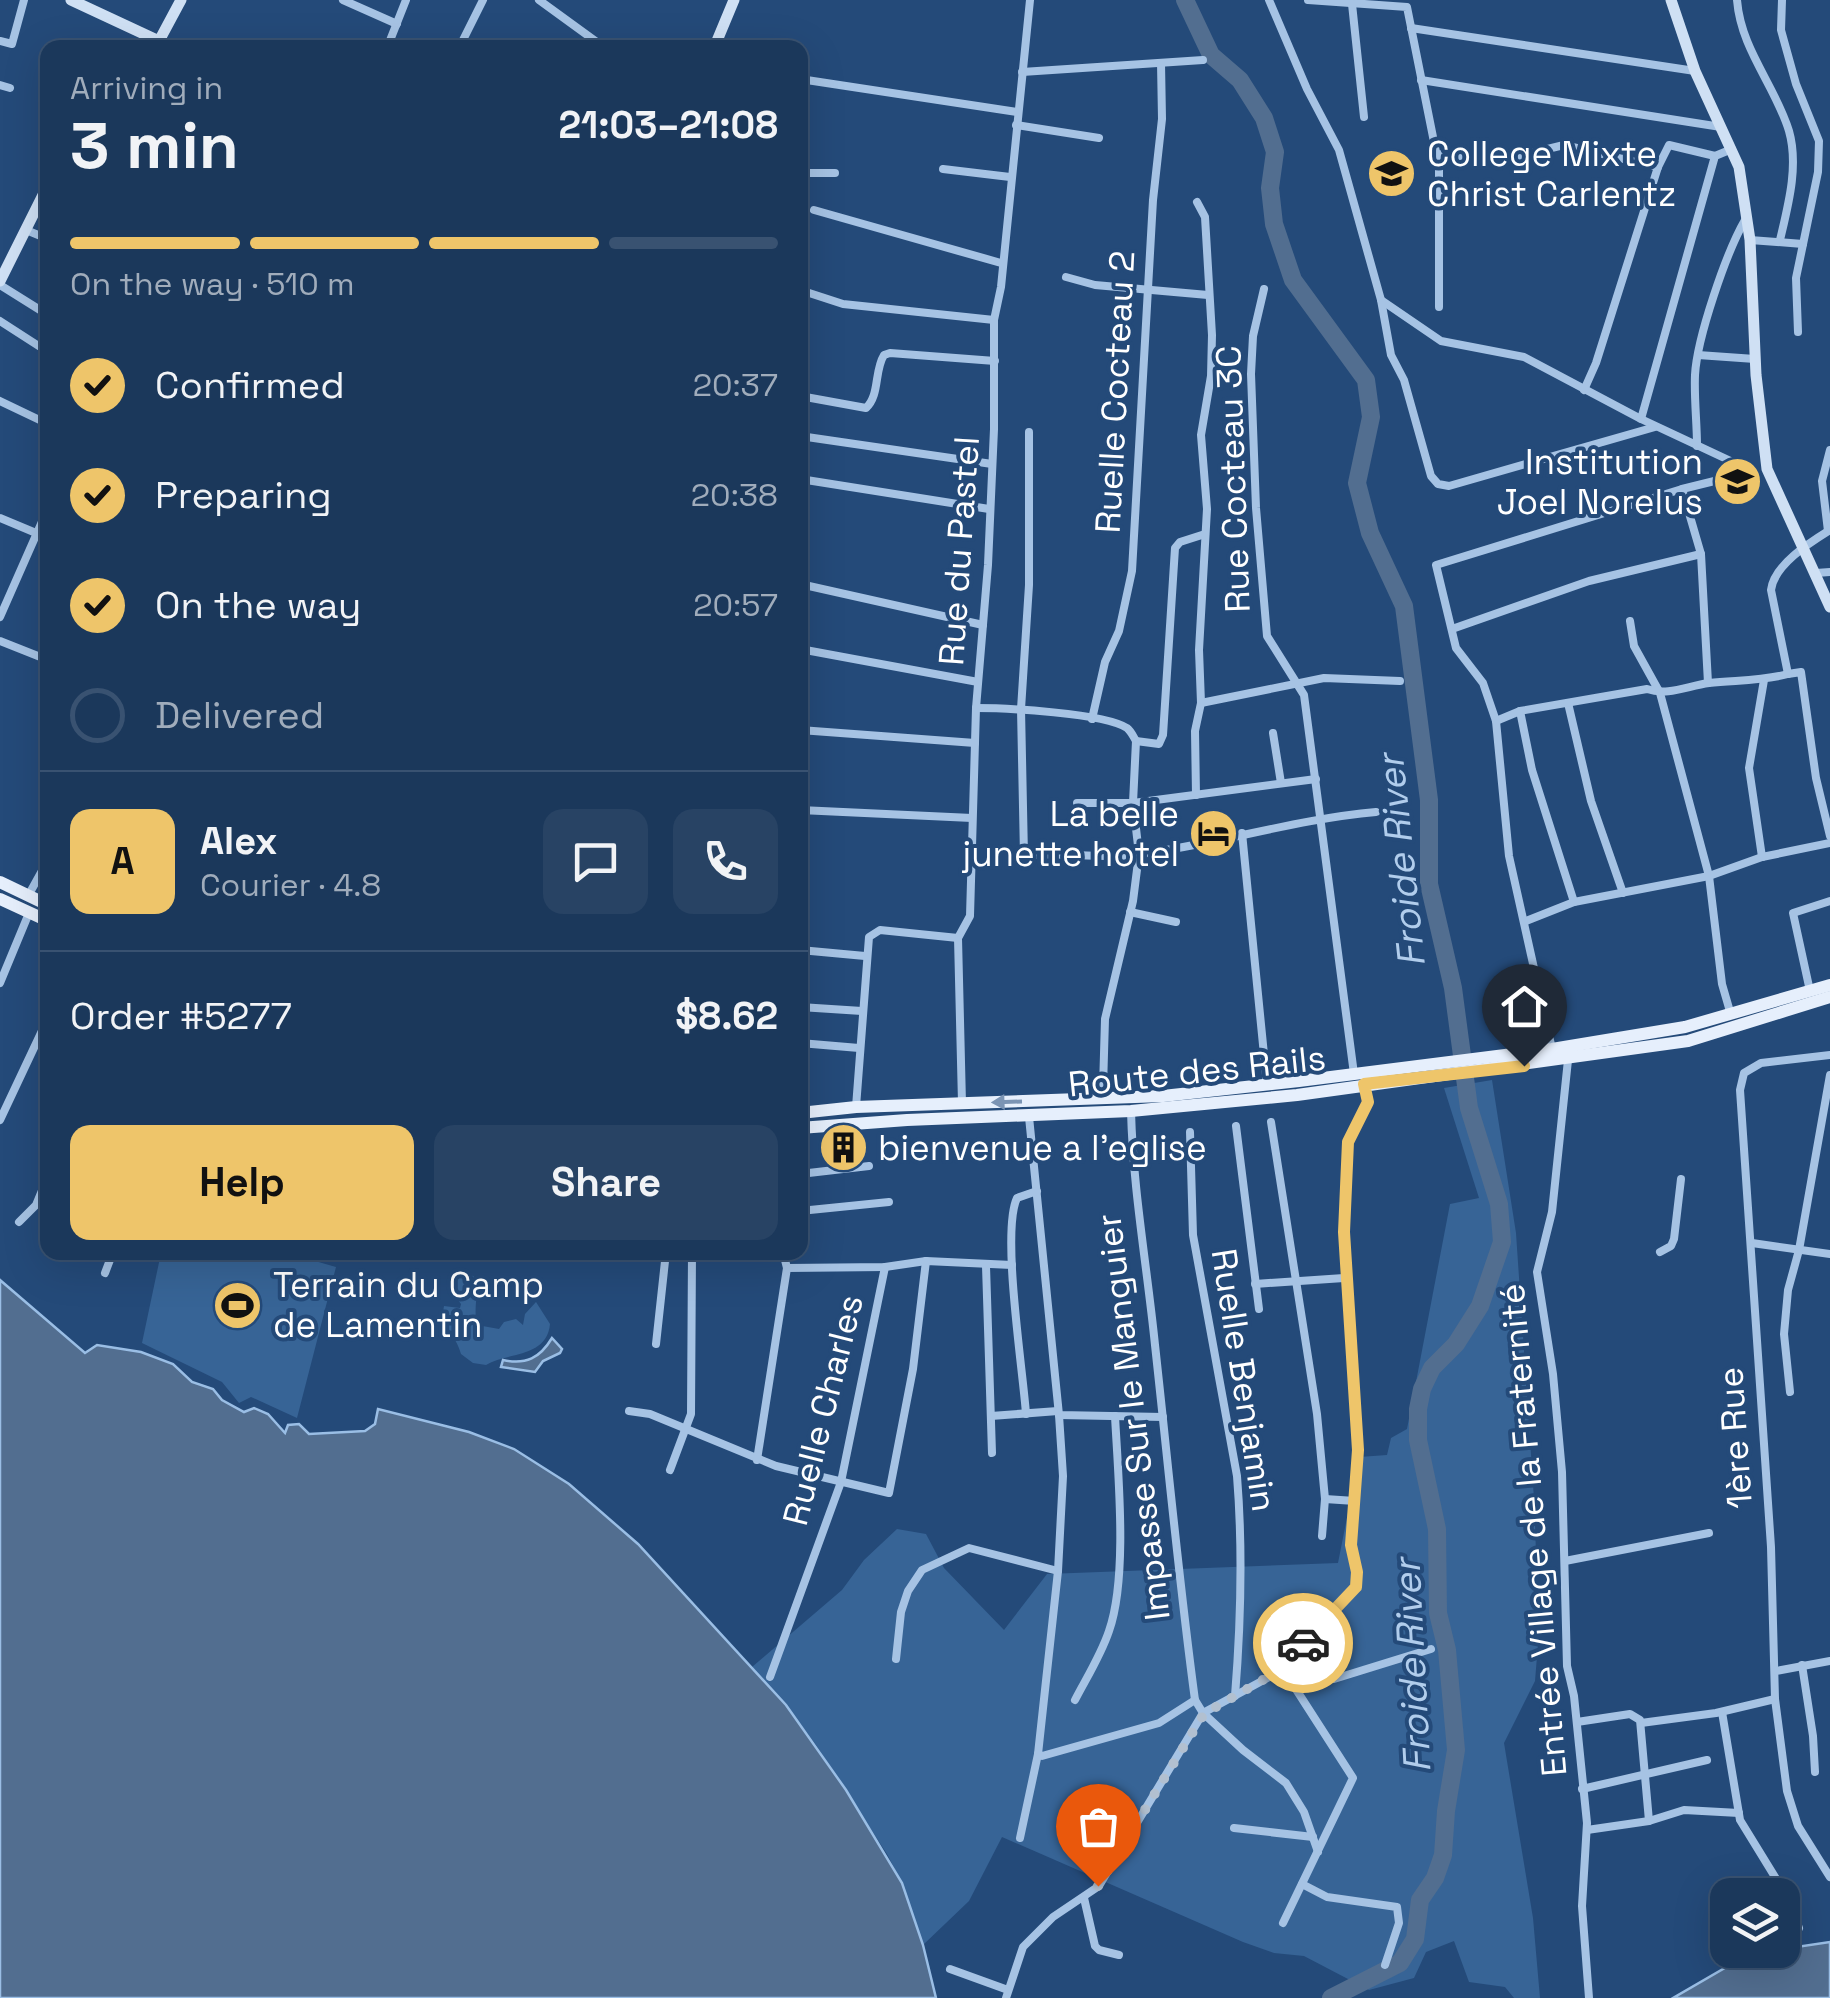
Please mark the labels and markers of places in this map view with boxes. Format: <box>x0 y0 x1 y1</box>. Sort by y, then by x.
place label: College Mixte Christ Carlentz <box>1427 132 1676 216</box>
school or university icon: College Mixte Christ Carlentz <box>1366 148 1418 200</box>
place label: Institution Joel Norelus <box>1497 440 1703 524</box>
school or university icon: Institution Joel Norelus <box>1712 456 1764 508</box>
place label: La belle junette hotel <box>962 792 1179 876</box>
hotel icon: La belle junette hotel <box>1188 808 1240 860</box>
pin <box>1482 964 1567 1067</box>
building icon: bienvenue a l'eglise <box>817 1122 869 1174</box>
place label: bienvenue a l'eglise <box>878 1126 1207 1170</box>
place label: Terrain du Camp de Lamentin <box>273 1263 544 1347</box>
sports icon: Terrain du Camp de Lamentin <box>212 1279 264 1331</box>
pin <box>1056 1784 1141 1887</box>

